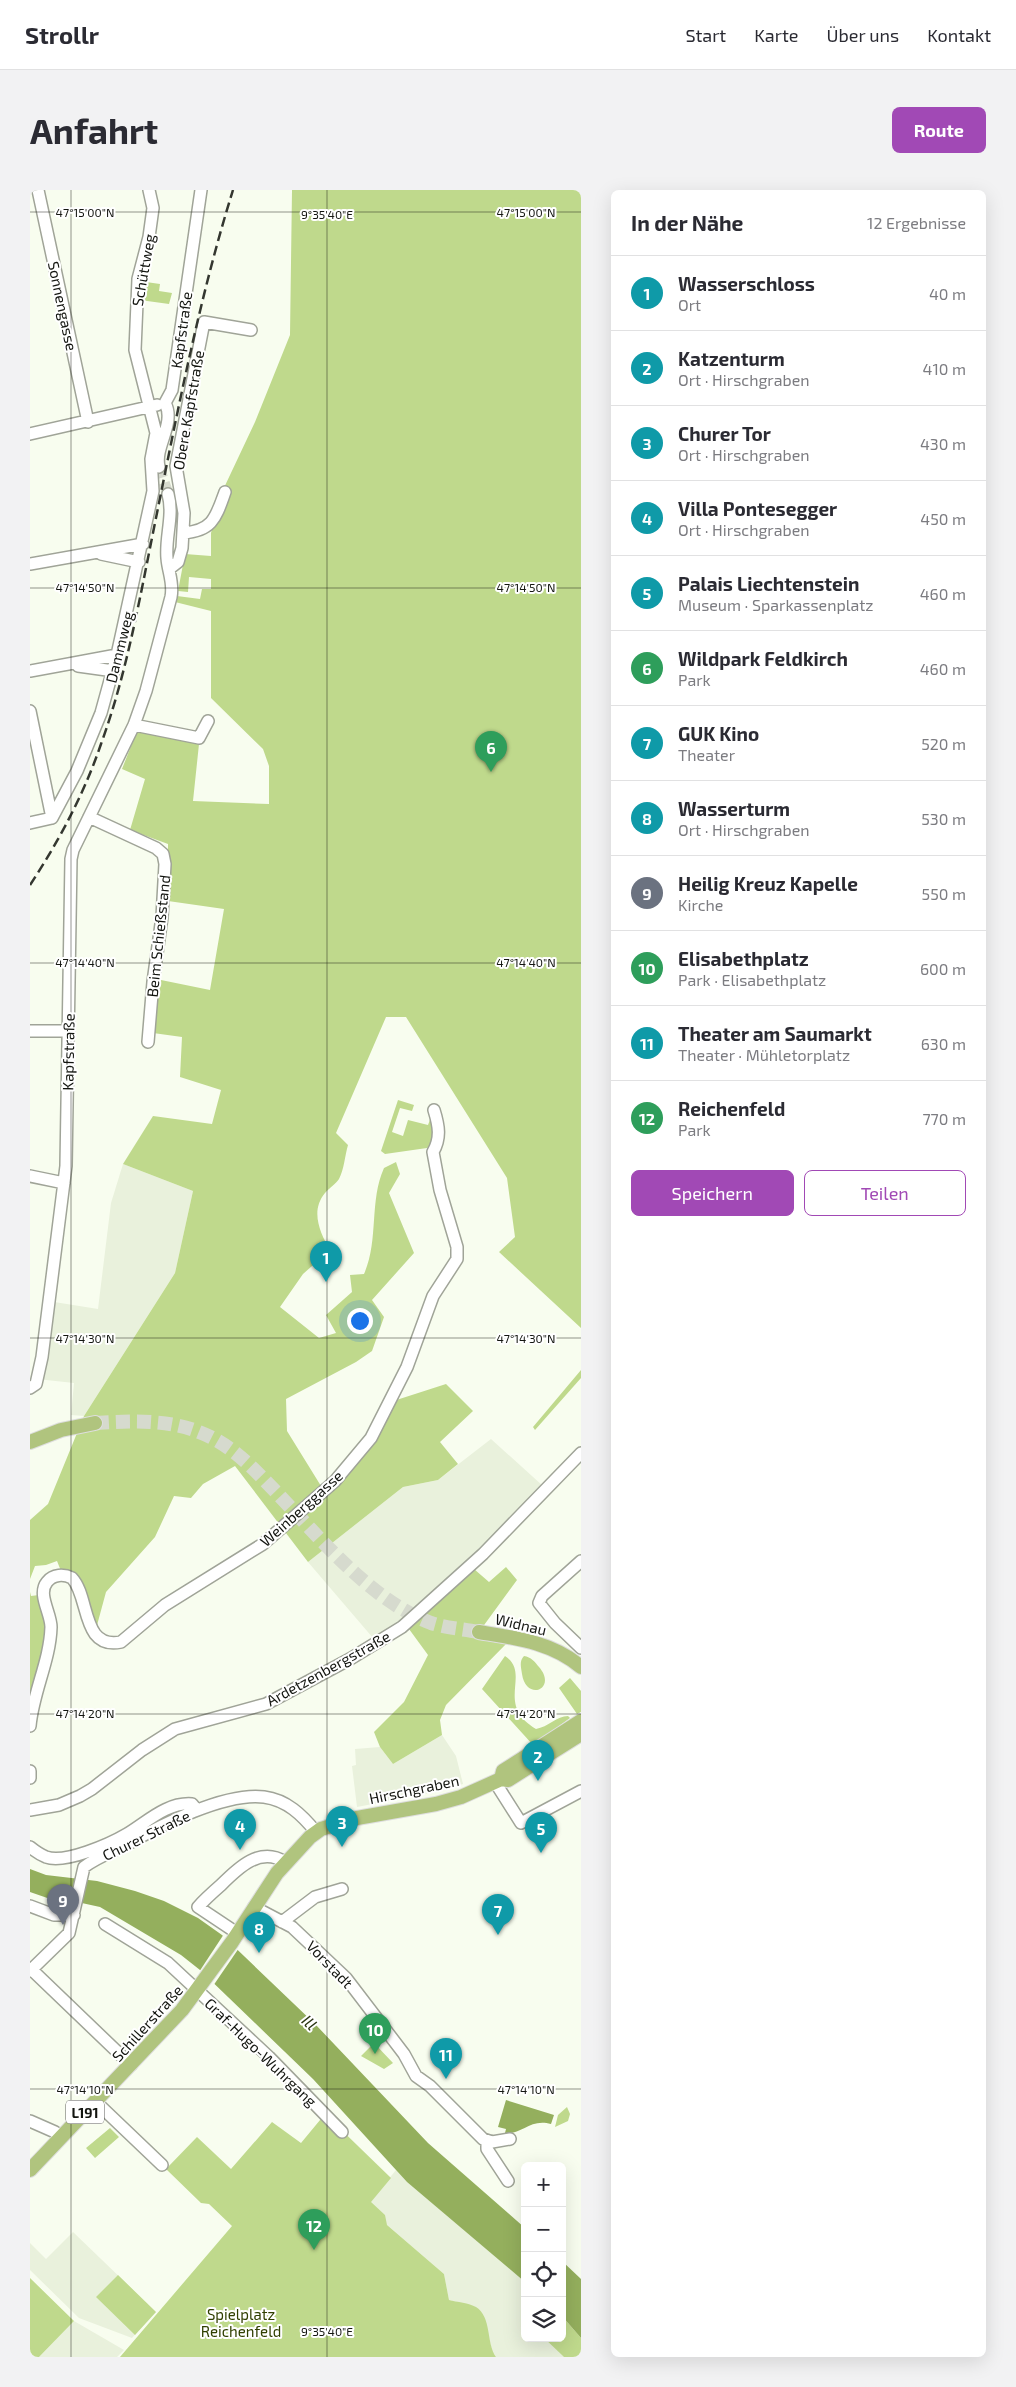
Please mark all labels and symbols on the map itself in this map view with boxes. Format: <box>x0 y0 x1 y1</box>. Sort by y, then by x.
text: 47°15'00"N <box>56 205 114 219</box>
text: 47°15'00"N <box>497 205 555 219</box>
text: 9°35'40"E <box>301 207 353 221</box>
street label: Schüttweg <box>128 232 158 308</box>
street label: Sonnengasse <box>45 260 81 352</box>
street label: Kapfstraße <box>167 290 195 370</box>
street label: Obere Kapfstraße <box>169 349 207 471</box>
text: 47°14'50"N <box>56 580 114 594</box>
text: 47°14'50"N <box>497 580 555 594</box>
street label: Dammweg <box>101 609 137 685</box>
pin: 6 <box>475 731 507 772</box>
street label: Beim Schießstand <box>143 874 173 998</box>
text: 47°14'40"N <box>55 955 115 969</box>
text: 47°14'40"N <box>496 955 556 969</box>
street label: Kapfstraße <box>58 1013 78 1091</box>
pin: 1 <box>310 1241 342 1282</box>
your location <box>347 1308 373 1334</box>
text: 47°14'30"N <box>55 1331 115 1345</box>
text: 47°14'30"N <box>496 1331 556 1345</box>
street label: Weinberggasse <box>256 1466 346 1550</box>
street label: Widnau <box>494 1609 548 1639</box>
street label: Ardetzenbergstraße <box>263 1627 393 1709</box>
text: 47°14'20"N <box>55 1706 115 1720</box>
text: 47°14'20"N <box>496 1706 556 1720</box>
pin: 2 <box>522 1740 554 1781</box>
street label: Hirschgraben <box>367 1771 461 1807</box>
street label: Churer Straße <box>99 1806 193 1864</box>
pin: 3 <box>326 1806 358 1847</box>
pin: 4 <box>224 1809 256 1850</box>
pin: 5 <box>525 1812 557 1853</box>
pin: 9 <box>47 1884 79 1925</box>
pin: 7 <box>482 1894 514 1935</box>
pin: 8 <box>243 1912 275 1953</box>
street label: Vorstadt <box>303 1937 357 1992</box>
street label: Schillerstraße <box>108 1981 186 2065</box>
street label: Graf-Hugo-Wuhrgang <box>201 1994 321 2110</box>
water label: Ill <box>299 2010 321 2034</box>
pin: 10 <box>359 2013 391 2054</box>
pin: 11 <box>430 2038 462 2079</box>
text: 47°14'10"N <box>56 2082 114 2096</box>
text: 47°14'10"N <box>497 2082 555 2096</box>
road number: L191 <box>66 2100 104 2124</box>
pin: 12 <box>298 2209 330 2250</box>
park label: Spielplatz Reichenfeld <box>201 2305 281 2340</box>
text: 9°35'40"E <box>301 2324 353 2338</box>

